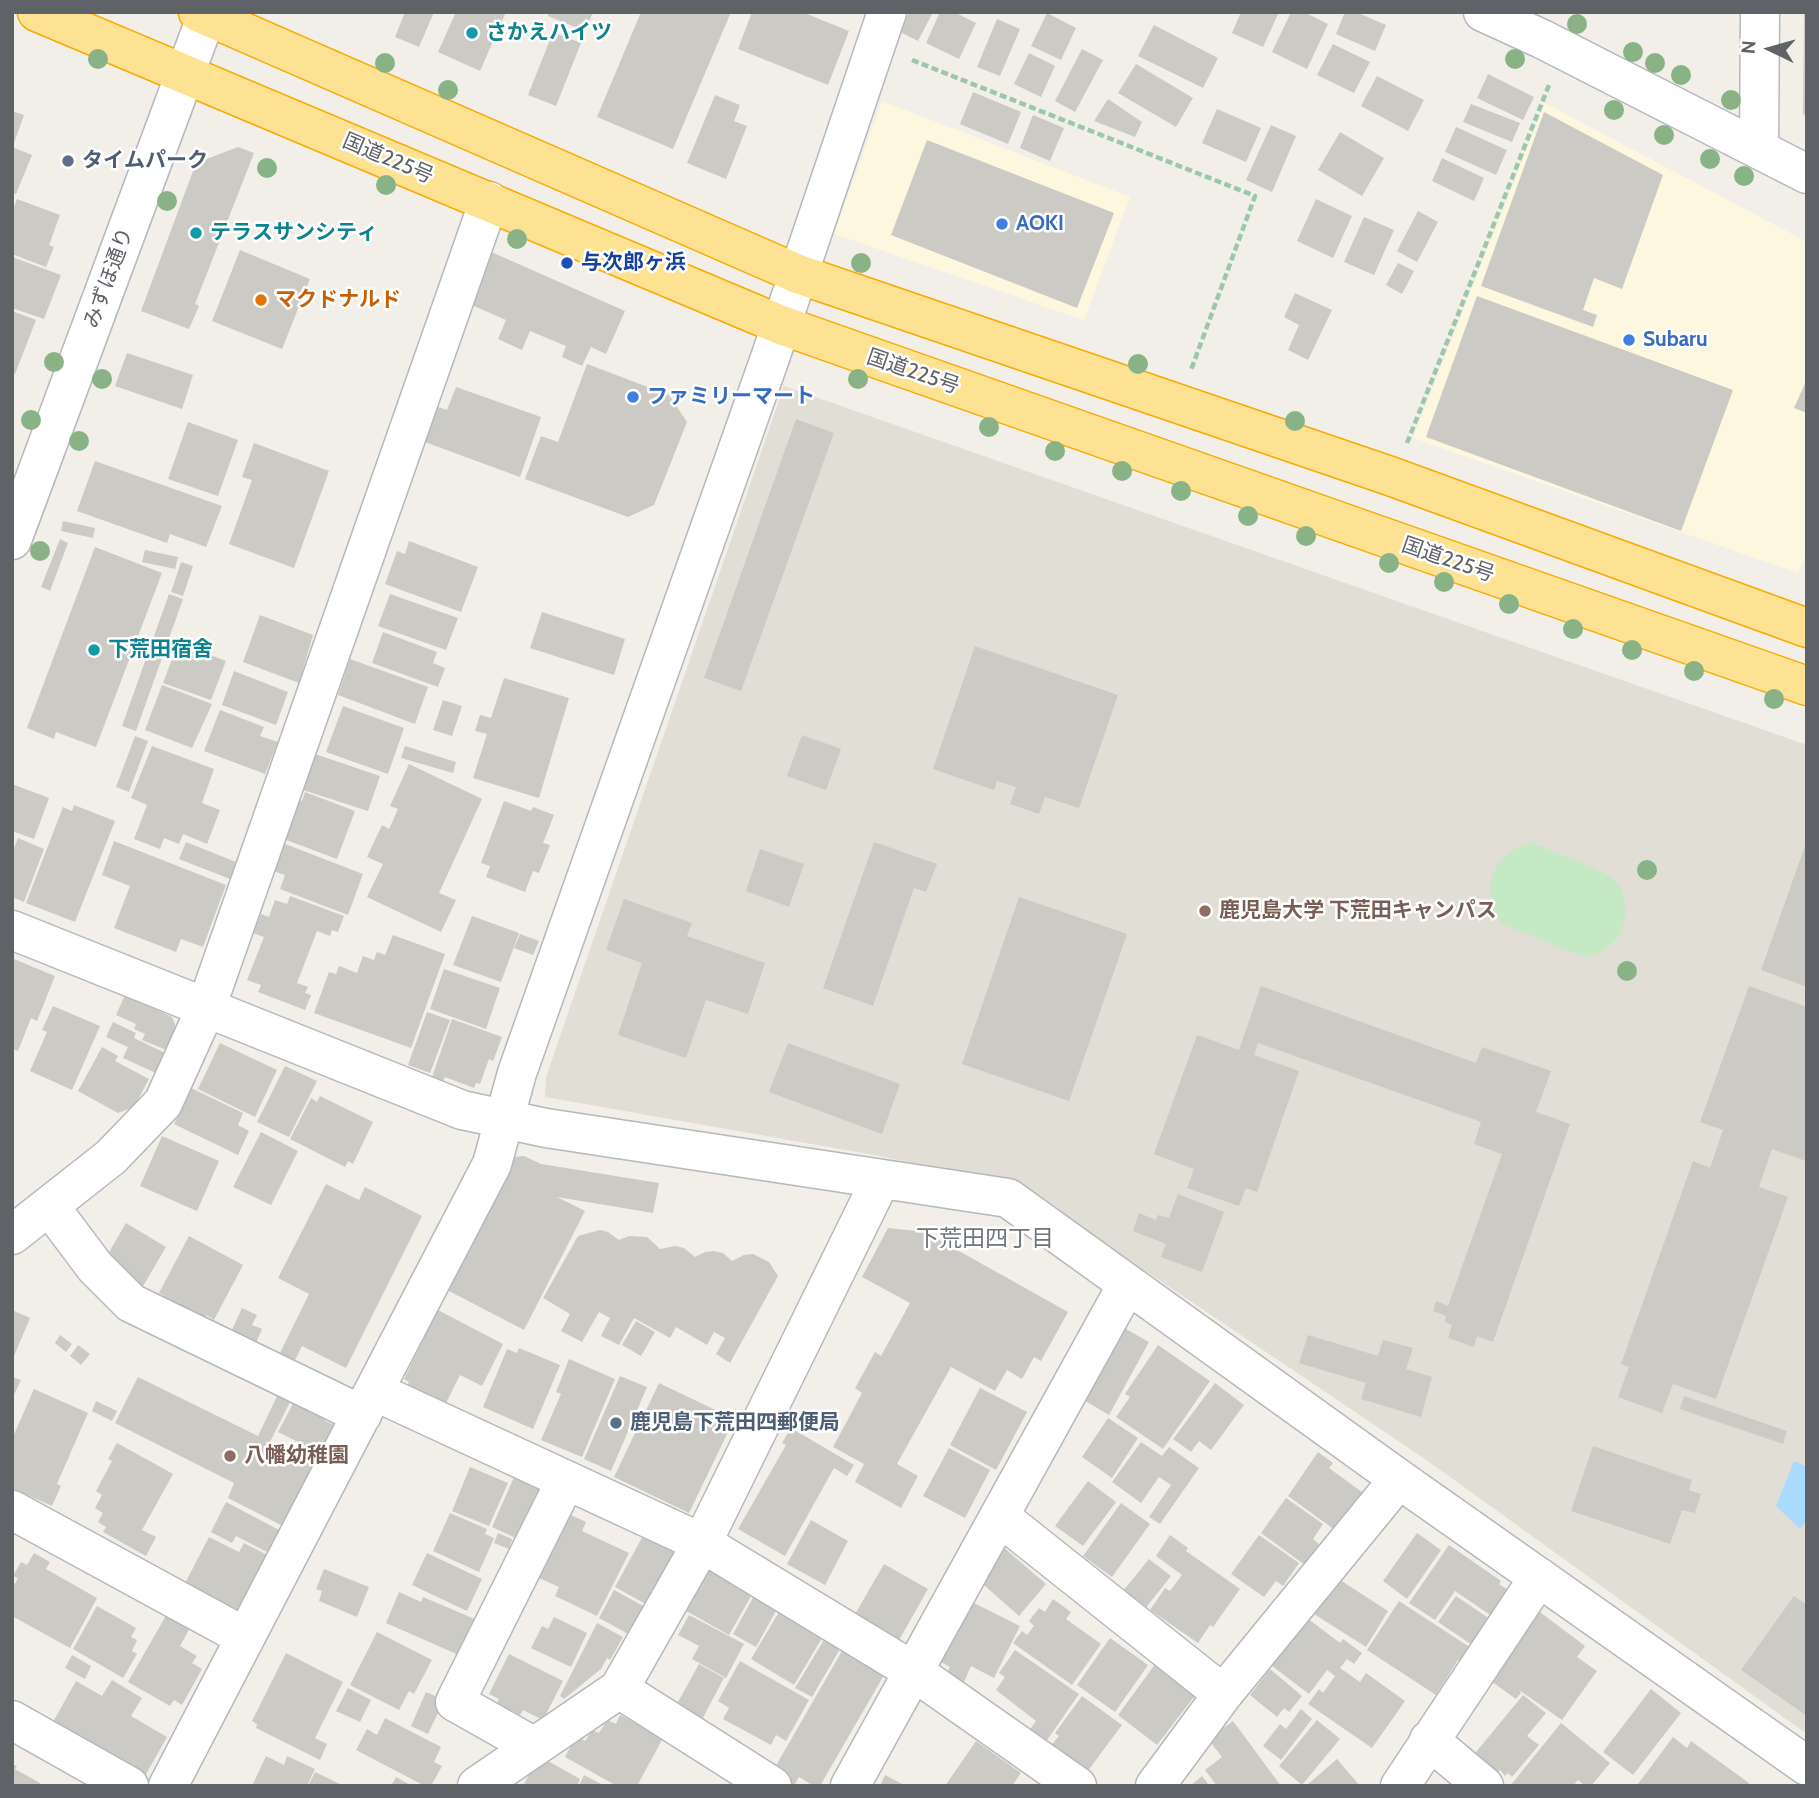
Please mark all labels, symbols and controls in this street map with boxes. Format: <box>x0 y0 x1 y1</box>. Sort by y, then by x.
north arrow <box>1735 14 1805 84</box>
place label: さかえハイツ <box>486 20 612 46</box>
marker: さかえハイツ <box>464 25 480 41</box>
text: N <box>1737 39 1761 55</box>
street label: 国道225号 <box>339 129 437 189</box>
place label: タイムパーク <box>82 148 208 174</box>
marker: タイムパーク <box>60 153 76 169</box>
place label: AOKI <box>1016 211 1064 237</box>
marker: AOKI <box>994 216 1010 232</box>
place label: テラスサンシティ <box>210 220 378 246</box>
street label: みずほ通り <box>79 224 139 332</box>
marker: テラスサンシティ <box>188 225 204 241</box>
place label: 与次郎ヶ浜 <box>581 250 686 276</box>
marker: 与次郎ヶ浜 <box>559 255 575 271</box>
place label: マクドナルド <box>275 287 401 313</box>
marker: マクドナルド <box>253 292 269 308</box>
place label: Subaru <box>1643 327 1708 353</box>
marker: Subaru <box>1621 332 1637 348</box>
street label: 国道225号 <box>863 344 963 400</box>
place label: ファミリーマート <box>647 384 815 410</box>
marker: ファミリーマート <box>625 389 641 405</box>
street label: 国道225号 <box>1398 532 1498 588</box>
place label: 下荒田宿舍 <box>108 637 213 663</box>
marker: 下荒田宿舍 <box>86 642 102 658</box>
place label: 鹿児島大学 下荒田キャンパス <box>1219 898 1497 924</box>
marker: 鹿児島大学 下荒田キャンパス <box>1197 903 1213 919</box>
district label: 下荒田四丁目 <box>916 1225 1054 1253</box>
place label: 鹿児島下荒田四郵便局 <box>630 1410 840 1436</box>
marker: 鹿児島下荒田四郵便局 <box>608 1415 624 1431</box>
place label: 八幡幼稚園 <box>244 1443 349 1469</box>
marker: 八幡幼稚園 <box>222 1448 238 1464</box>

